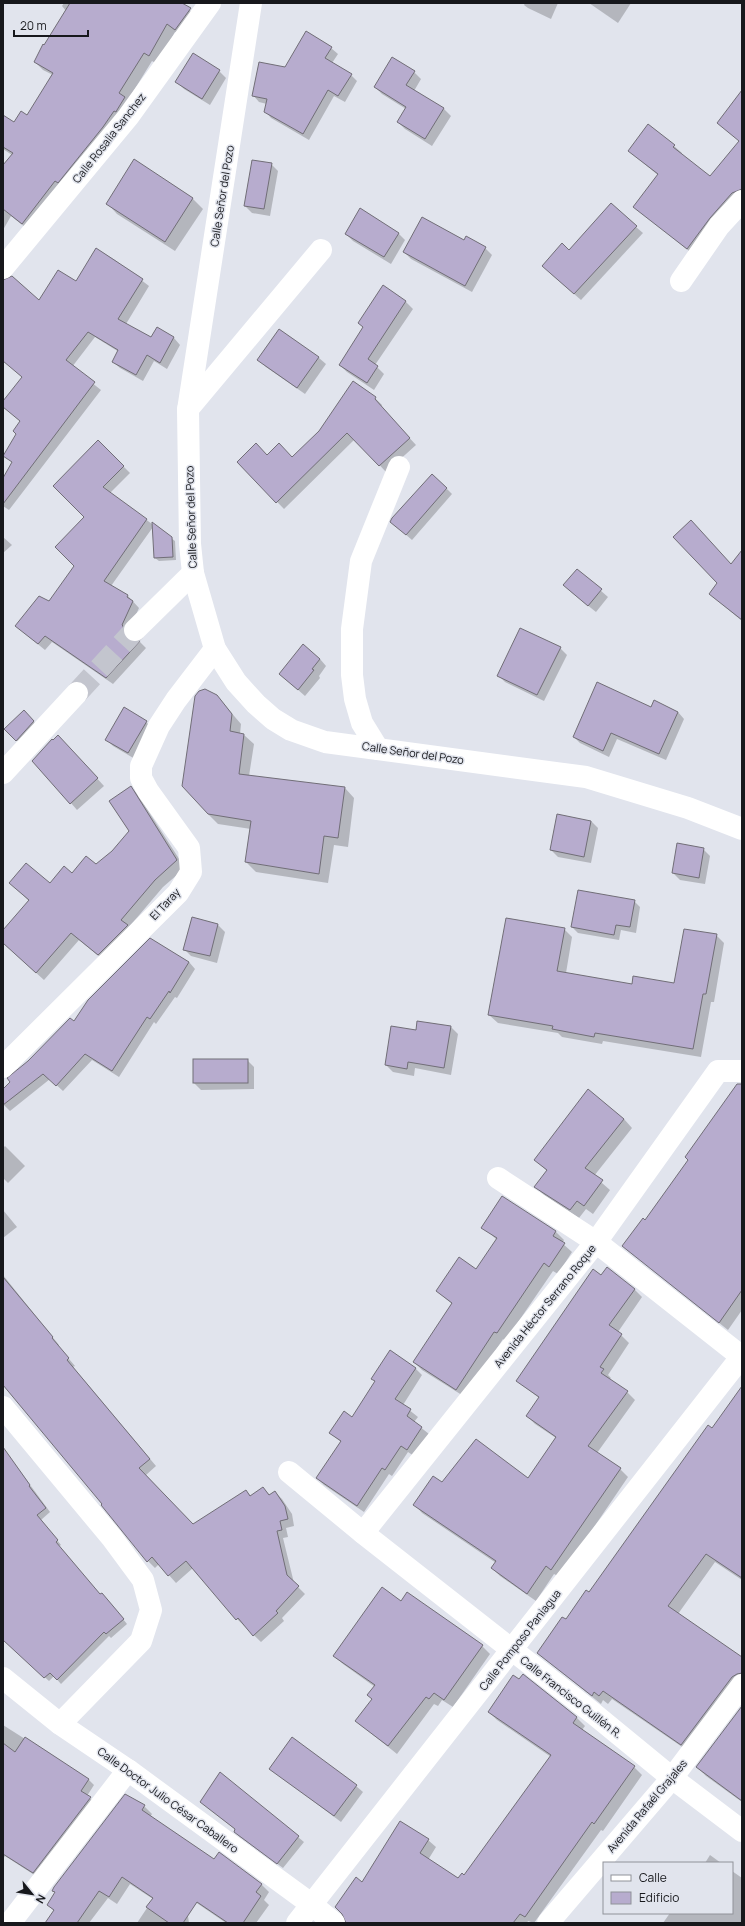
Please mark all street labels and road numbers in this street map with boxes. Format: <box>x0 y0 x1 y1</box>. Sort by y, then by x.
street label: Calle Rosalia Sanchez <box>69 89 149 186</box>
street label: Calle Señor del Pozo <box>206 144 237 248</box>
street label: Calle Señor del Pozo <box>181 465 200 569</box>
street label: Calle Señor del Pozo <box>361 738 465 767</box>
street label: El Taray <box>146 884 183 923</box>
street label: Avenida Héctor Serrano Roque <box>490 1241 599 1370</box>
street label: Calle Pomposo Paniagua <box>475 1586 564 1693</box>
street label: Calle Francisco Guillén R. <box>517 1652 625 1741</box>
street label: Calle Doctor Julio César Caballero <box>95 1743 242 1856</box>
street label: Avenida Rafaél Grajales <box>603 1756 690 1855</box>

